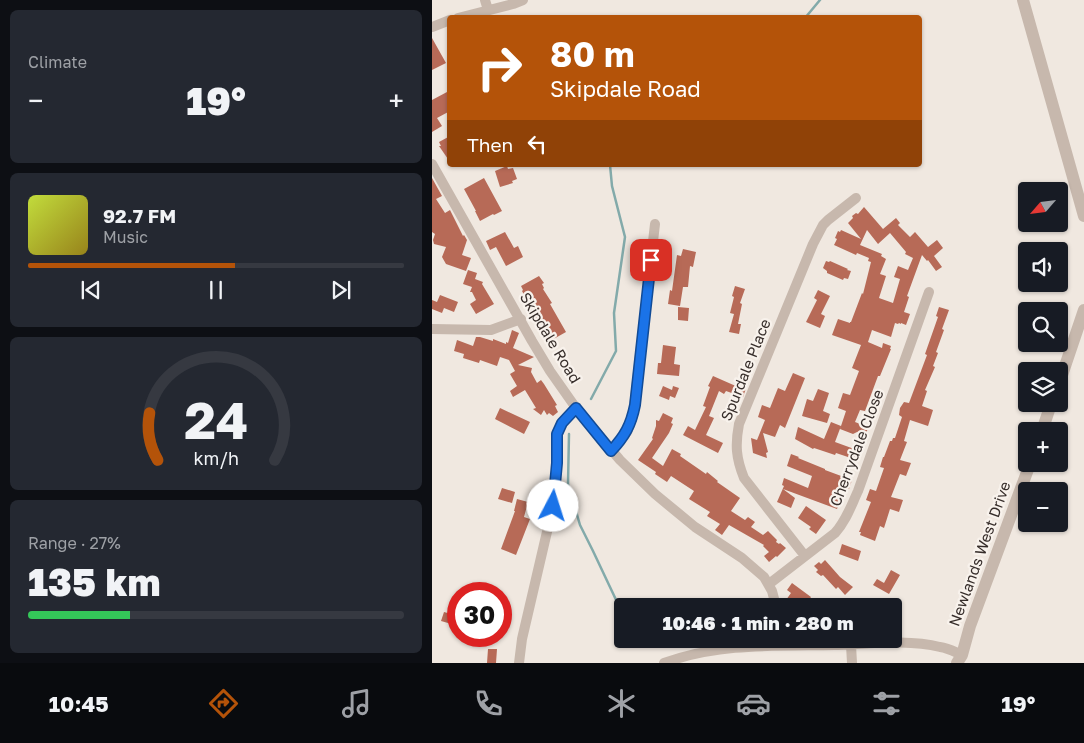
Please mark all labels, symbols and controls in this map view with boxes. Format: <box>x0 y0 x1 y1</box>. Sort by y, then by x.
text: 80 m <box>550 33 635 75</box>
icon: right <box>467 35 532 100</box>
text: Climate <box>28 52 87 72</box>
text: Skipdale Road <box>550 75 701 102</box>
text: 19° <box>186 78 246 123</box>
text: − <box>28 84 43 117</box>
text: + <box>389 84 404 117</box>
icon: left <box>523 130 551 158</box>
text: Then <box>467 133 513 156</box>
north arrow <box>1018 182 1068 232</box>
map controls <box>1018 182 1068 532</box>
text: 92.7 FM <box>103 204 176 227</box>
text: Music <box>103 227 148 247</box>
pin <box>630 239 672 281</box>
button: sound <box>1018 242 1068 292</box>
icon: arrive <box>637 246 665 274</box>
icon: previous <box>77 276 105 304</box>
icon: pause <box>202 276 230 304</box>
icon: next <box>327 276 355 304</box>
street label: Skipdale Road <box>517 289 585 386</box>
button: search <box>1018 302 1068 352</box>
street label: Spurdale Place <box>716 316 774 423</box>
button: layers <box>1018 362 1068 412</box>
street label: Cherrydale Close <box>826 386 887 509</box>
text: 24 <box>184 388 248 450</box>
button: + <box>1018 422 1068 472</box>
text: km/h <box>193 447 239 469</box>
street label: Newlands West Drive <box>944 478 1014 629</box>
position arrow <box>526 479 578 531</box>
button: − <box>1018 482 1068 532</box>
text: Range · 27% <box>28 533 121 553</box>
text: 135 km <box>28 559 160 604</box>
speed limit sign: 30 <box>447 582 512 647</box>
text: 10:46 · 1 min · 280 m <box>662 611 854 634</box>
icon: directions <box>206 686 241 721</box>
icon: music <box>339 686 374 721</box>
icon: phone <box>471 686 506 721</box>
icon: climate <box>604 686 639 721</box>
icon: car <box>736 686 771 721</box>
icon: filters <box>869 686 904 721</box>
text: 10:45 <box>49 690 109 717</box>
text: 19° <box>1001 690 1035 717</box>

